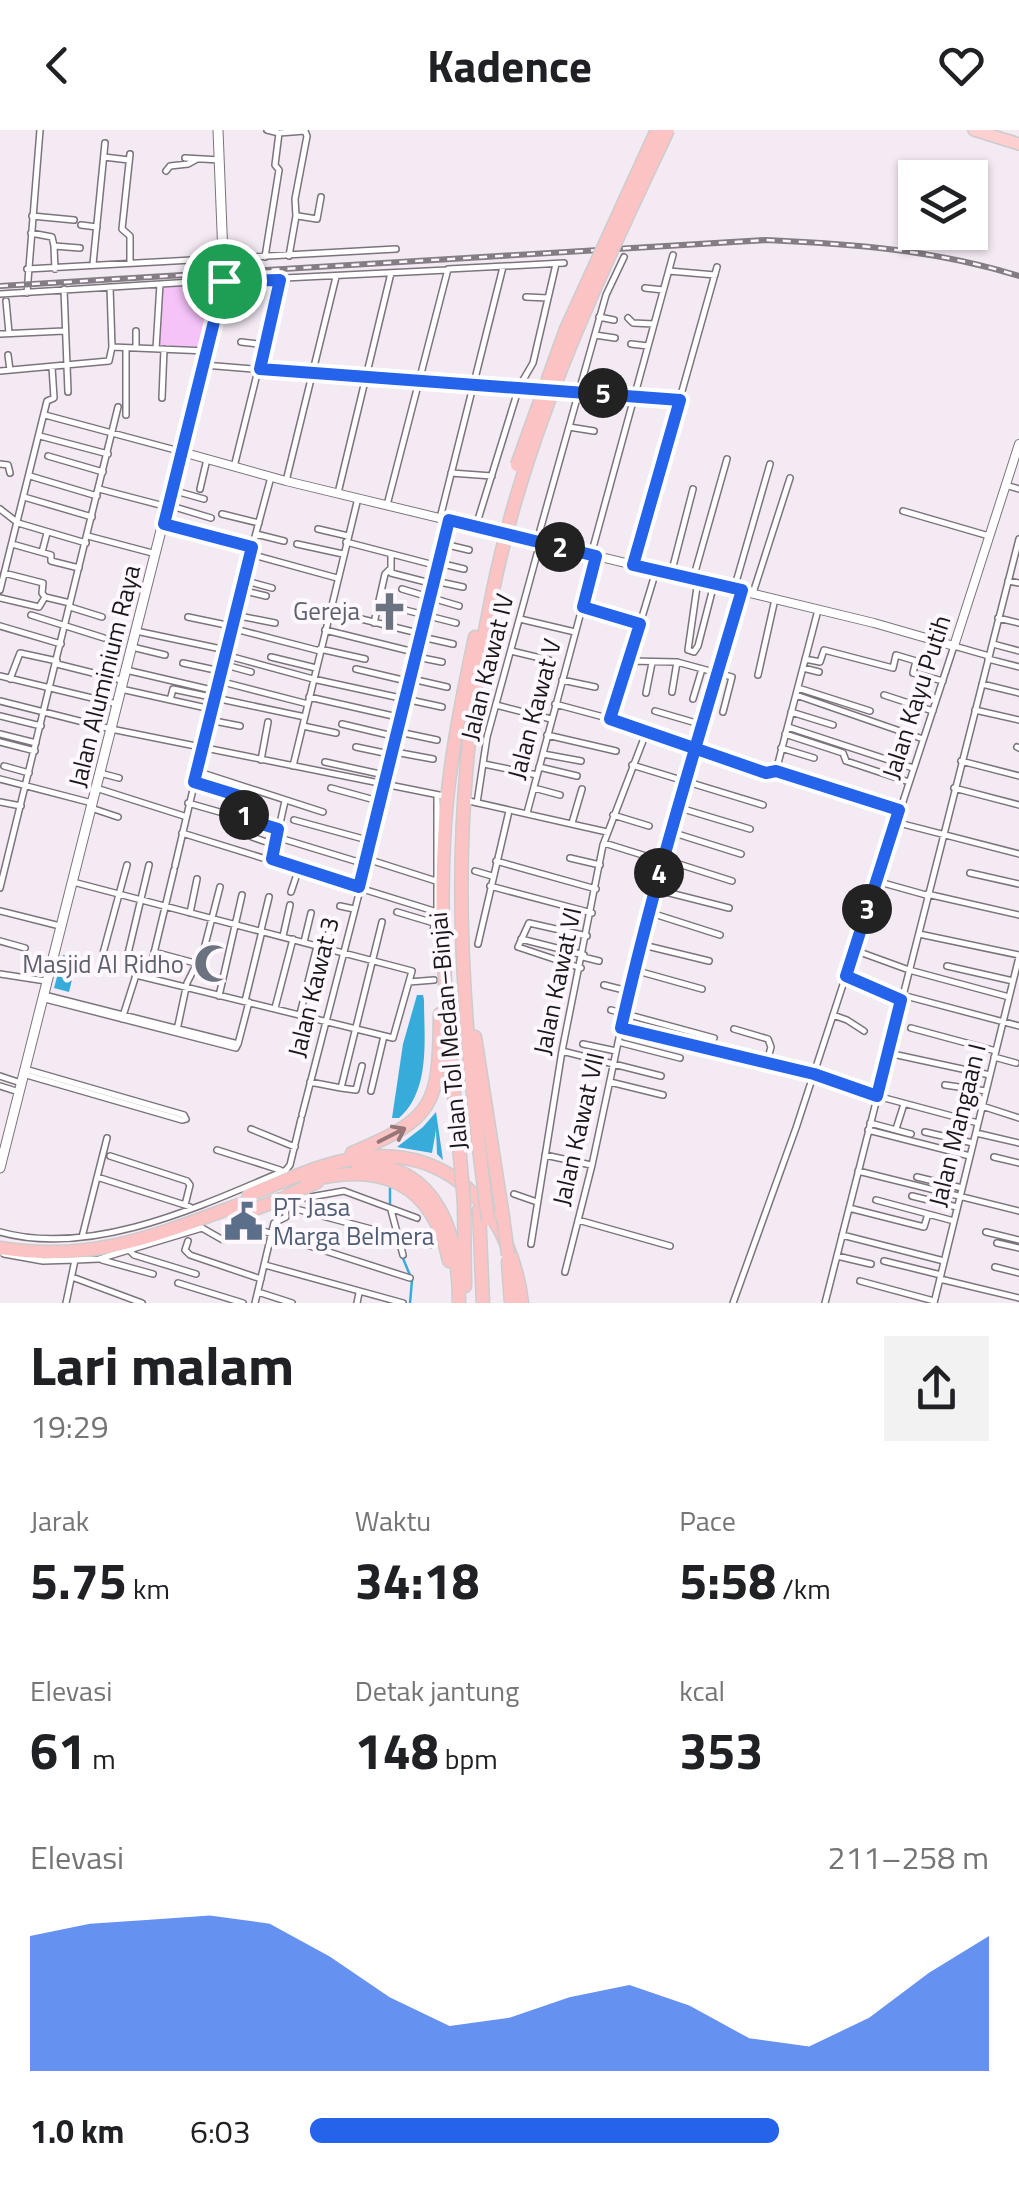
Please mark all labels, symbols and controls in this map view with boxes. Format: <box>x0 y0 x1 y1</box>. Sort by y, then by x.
text: Kadence <box>427 31 592 99</box>
icon: back <box>30 38 85 93</box>
icon: heart <box>934 38 989 93</box>
map controls <box>898 160 988 250</box>
button: layers <box>898 160 988 250</box>
pin <box>182 239 267 324</box>
icon: arrive <box>197 254 252 309</box>
pin: 5 <box>578 368 628 418</box>
text: 5 <box>595 371 611 414</box>
pin: 2 <box>535 522 585 572</box>
text: 2 <box>552 525 568 568</box>
street label: Jalan Aluminium Raya <box>58 560 150 791</box>
church icon: Gereja <box>369 590 411 632</box>
street label: Jalan Kawat IV <box>450 590 524 744</box>
place label: Gereja <box>293 592 360 630</box>
street label: Jalan Kayu Putih <box>872 610 960 784</box>
street label: Jalan Kawat V <box>497 635 571 783</box>
pin: 1 <box>219 790 269 840</box>
text: 1 <box>236 793 252 836</box>
pin: 4 <box>634 848 684 898</box>
text: 4 <box>651 851 667 894</box>
pin: 3 <box>842 884 892 934</box>
text: 3 <box>859 887 875 930</box>
street label: Jalan Kawat VI <box>523 904 591 1058</box>
street label: Jalan Tol Medan–Binjai <box>419 911 477 1151</box>
street label: Jalan Kawat 3 <box>277 913 349 1061</box>
mosque icon: Masjid Al Ridho <box>193 943 235 985</box>
place label: Masjid Al Ridho <box>22 945 184 983</box>
street label: Jalan Mangaan I <box>918 1039 996 1211</box>
street label: Jalan Kawat VII <box>542 1049 614 1209</box>
one-way arrow <box>377 1124 407 1144</box>
place label: PT Jasa Marga Belmera <box>273 1188 435 1255</box>
public building icon: PT Jasa Marga Belmera <box>222 1200 264 1242</box>
text: Lari malam <box>30 1323 294 1406</box>
button: share <box>884 1336 989 1441</box>
text: 19:29 <box>30 1402 109 1450</box>
text: Jarak <box>30 1499 89 1542</box>
text: Waktu <box>355 1499 431 1542</box>
text: Pace <box>679 1499 736 1542</box>
text: 5.75 <box>30 1542 127 1618</box>
text: 34:18 <box>355 1542 479 1618</box>
text: 5:58 <box>679 1542 776 1618</box>
text: km <box>127 1567 170 1610</box>
text: /km <box>776 1567 831 1610</box>
text: Elevasi <box>30 1669 112 1712</box>
text: Detak jantung <box>355 1669 519 1712</box>
text: kcal <box>679 1669 725 1712</box>
text: 61 <box>30 1712 86 1788</box>
text: 148 <box>355 1712 439 1788</box>
text: 353 <box>679 1712 763 1788</box>
text: m <box>86 1737 116 1780</box>
text: bpm <box>439 1737 498 1780</box>
text: Elevasi <box>30 1833 124 1881</box>
text: 211–258 m <box>827 1833 989 1881</box>
text: 1.0 km <box>30 2107 124 2155</box>
text: 6:03 <box>190 2107 251 2155</box>

